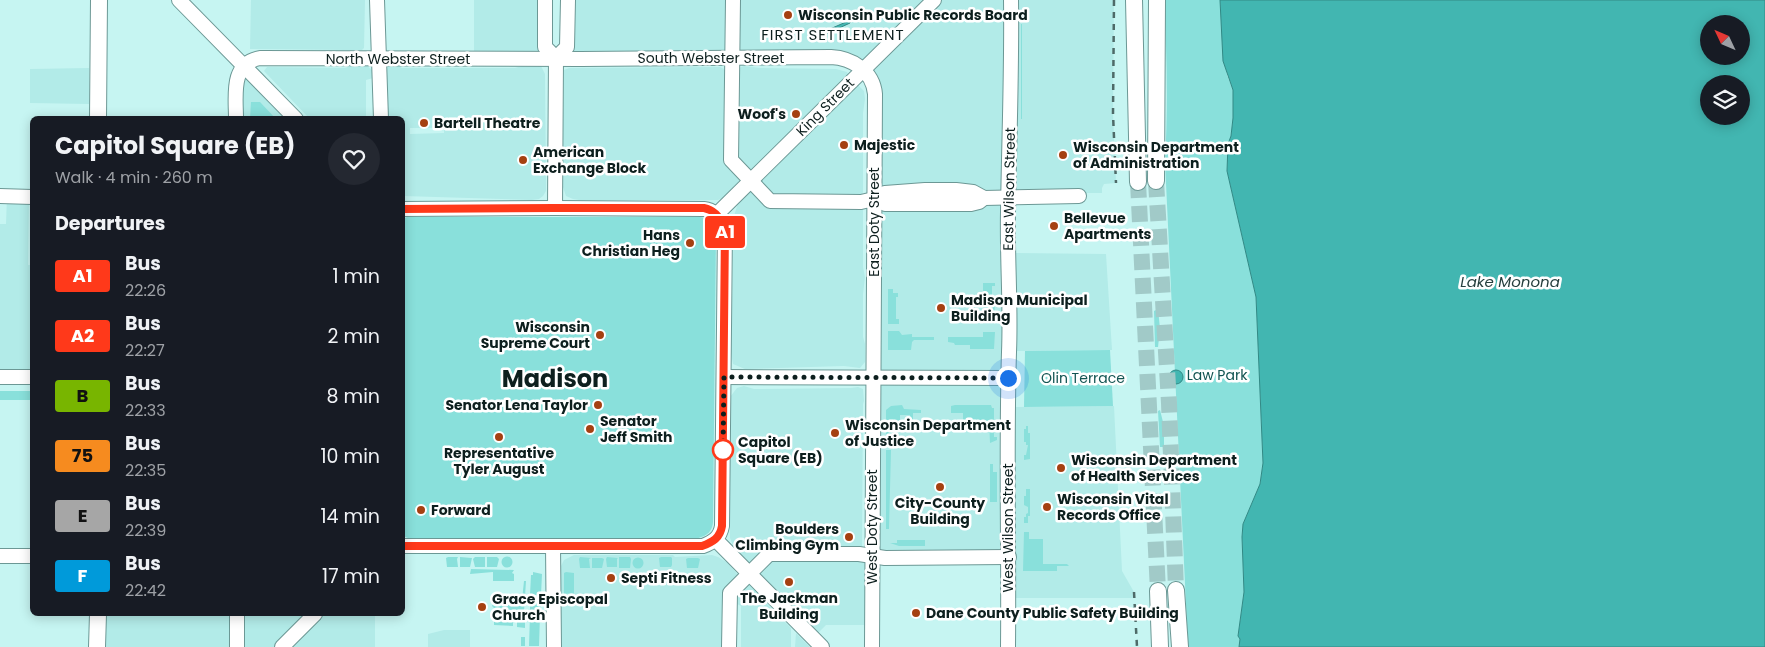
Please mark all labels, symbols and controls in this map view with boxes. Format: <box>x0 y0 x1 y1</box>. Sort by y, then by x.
place label: Wisconsin Public Records Board <box>798 5 1028 25</box>
marker: Wisconsin Public Records Board <box>782 9 794 21</box>
north arrow <box>1700 15 1750 65</box>
map controls <box>1700 15 1750 125</box>
district label: FIRST SETTLEMENT <box>761 24 905 45</box>
street label: South Webster Street <box>638 48 784 68</box>
street label: North Webster Street <box>326 49 470 69</box>
street label: King Street <box>791 73 859 141</box>
button: layers <box>1700 75 1750 125</box>
place label: Woof's <box>737 104 786 124</box>
marker: Woof's <box>790 108 802 120</box>
place label: Bartell Theatre <box>434 113 541 133</box>
marker: Bartell Theatre <box>418 117 430 129</box>
street label: East Wilson Street <box>998 127 1020 251</box>
text: Capitol Square (EB) <box>55 129 296 162</box>
button: heart <box>328 133 380 185</box>
place label: Majestic <box>854 135 916 155</box>
place label: Wisconsin Department of Administration <box>1073 137 1239 173</box>
marker: Majestic <box>838 139 850 151</box>
place label: American Exchange Block <box>533 142 646 178</box>
marker: Wisconsin Department of Administration <box>1057 149 1069 161</box>
marker: American Exchange Block <box>517 154 529 166</box>
text: Walk · 4 min · 260 m <box>55 166 213 189</box>
street label: East Doty Street <box>864 167 884 277</box>
place label: Bellevue Apartments <box>1064 208 1152 244</box>
text: Departures <box>55 210 165 237</box>
line badge: A1 <box>702 216 748 248</box>
text: A1 <box>715 219 735 244</box>
marker: Bellevue Apartments <box>1048 220 1060 232</box>
place label: Hans Christian Heg <box>582 225 680 261</box>
marker: Hans Christian Heg <box>684 237 696 249</box>
text: Bus <box>125 250 161 277</box>
text: A1 <box>72 263 93 288</box>
text: 1 min <box>332 263 380 290</box>
water label: Lake Monona <box>1460 271 1560 292</box>
text: 22:26 <box>125 279 166 302</box>
place label: Madison Municipal Building <box>951 290 1088 326</box>
marker: Madison Municipal Building <box>935 302 947 314</box>
text: Bus <box>125 310 161 337</box>
place label: Wisconsin Supreme Court <box>481 317 590 353</box>
text: A2 <box>71 323 94 348</box>
text: 2 min <box>328 323 380 350</box>
marker: Wisconsin Supreme Court <box>594 329 606 341</box>
text: 22:27 <box>125 339 165 362</box>
district label: Madison <box>502 362 608 395</box>
park label: Law Park <box>1187 365 1248 385</box>
your location <box>996 366 1021 391</box>
park label: Olin Terrace <box>1041 368 1125 388</box>
text: Bus <box>125 370 161 397</box>
text: B <box>77 383 88 408</box>
text: 8 min <box>327 383 380 410</box>
place label: Senator Lena Taylor <box>445 395 588 415</box>
text: 22:33 <box>125 399 166 422</box>
marker: Senator Lena Taylor <box>592 399 604 411</box>
place label: Senator Jeff Smith <box>600 411 672 447</box>
place label: Wisconsin Department of Justice <box>845 415 1011 451</box>
marker: Senator Jeff Smith <box>584 423 596 435</box>
marker: Wisconsin Department of Justice <box>829 427 841 439</box>
text: Bus <box>125 430 161 457</box>
marker: Representative Tyler August <box>493 431 505 443</box>
place label: Capitol Square (EB) <box>738 432 823 468</box>
marker: Capitol Square (EB) <box>712 439 734 461</box>
text: 75 <box>72 443 93 468</box>
text: 10 min <box>321 443 380 470</box>
place label: Representative Tyler August <box>444 443 554 479</box>
place label: Wisconsin Department of Health Services <box>1071 450 1237 486</box>
text: 22:35 <box>125 459 166 482</box>
marker: Wisconsin Department of Health Services <box>1055 462 1067 474</box>
street label: West Wilson Street <box>998 464 1018 593</box>
street label: West Doty Street <box>862 469 882 585</box>
marker: City-County Building <box>934 481 946 493</box>
place label: Wisconsin Vital Records Office <box>1057 489 1169 525</box>
text: Bus <box>125 490 161 517</box>
place label: City-County Building <box>895 493 985 529</box>
place label: Forward <box>431 500 491 520</box>
marker: Wisconsin Vital Records Office <box>1041 501 1053 513</box>
text: E <box>78 503 87 528</box>
text: 14 min <box>320 503 380 530</box>
marker: Forward <box>415 504 427 516</box>
text: 22:39 <box>125 519 166 542</box>
place label: Boulders Climbing Gym <box>735 519 839 555</box>
marker: Boulders Climbing Gym <box>843 531 855 543</box>
text: Bus <box>125 550 161 577</box>
text: F <box>78 563 87 588</box>
text: 17 min <box>322 563 380 590</box>
place label: Septi Fitness <box>621 568 712 588</box>
marker: Septi Fitness <box>605 572 617 584</box>
marker: The Jackman Building <box>783 576 795 588</box>
text: 22:42 <box>125 579 166 602</box>
place label: The Jackman Building <box>740 588 838 624</box>
place label: Grace Episcopal Church <box>492 589 608 625</box>
marker: Grace Episcopal Church <box>476 601 488 613</box>
place label: Dane County Public Safety Building <box>926 603 1179 623</box>
marker: Dane County Public Safety Building <box>910 607 922 619</box>

